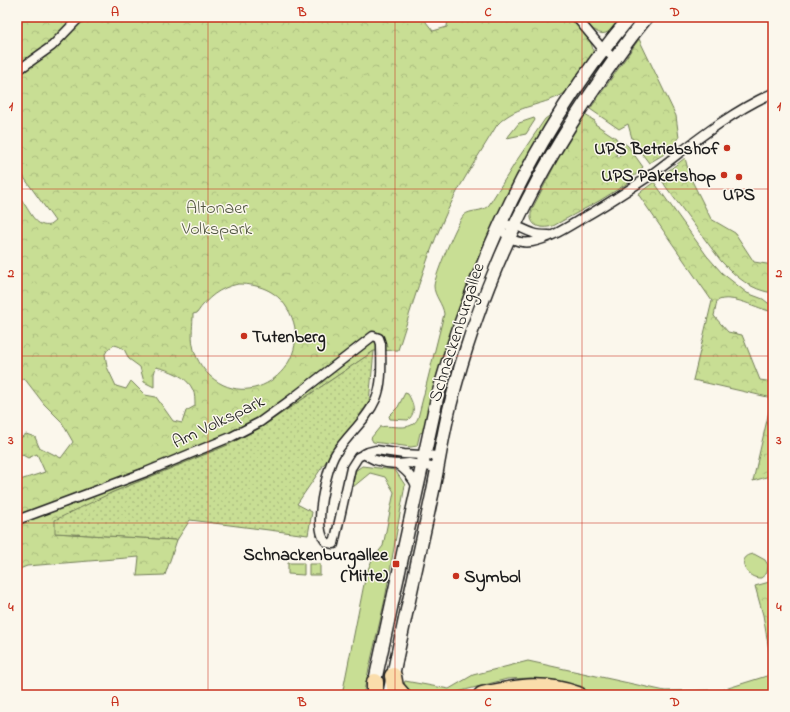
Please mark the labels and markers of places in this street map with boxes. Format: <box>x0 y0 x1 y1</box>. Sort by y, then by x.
place label: UPS Betriebshof <box>594 137 720 163</box>
marker: UPS Betriebshof <box>722 143 732 153</box>
place label: UPS Paketshop <box>601 164 716 190</box>
marker: UPS Paketshop <box>719 170 729 180</box>
marker: UPS <box>734 172 744 182</box>
place label: UPS <box>723 183 756 209</box>
place label: Tutenberg <box>252 325 326 352</box>
marker: Tutenberg <box>239 331 249 341</box>
place label: Schnackenburgallee (Mitte) <box>243 543 389 590</box>
marker: Schnackenburgallee (Mitte) <box>391 559 401 569</box>
place label: Symbol <box>464 565 521 592</box>
marker: Symbol <box>451 571 461 581</box>

